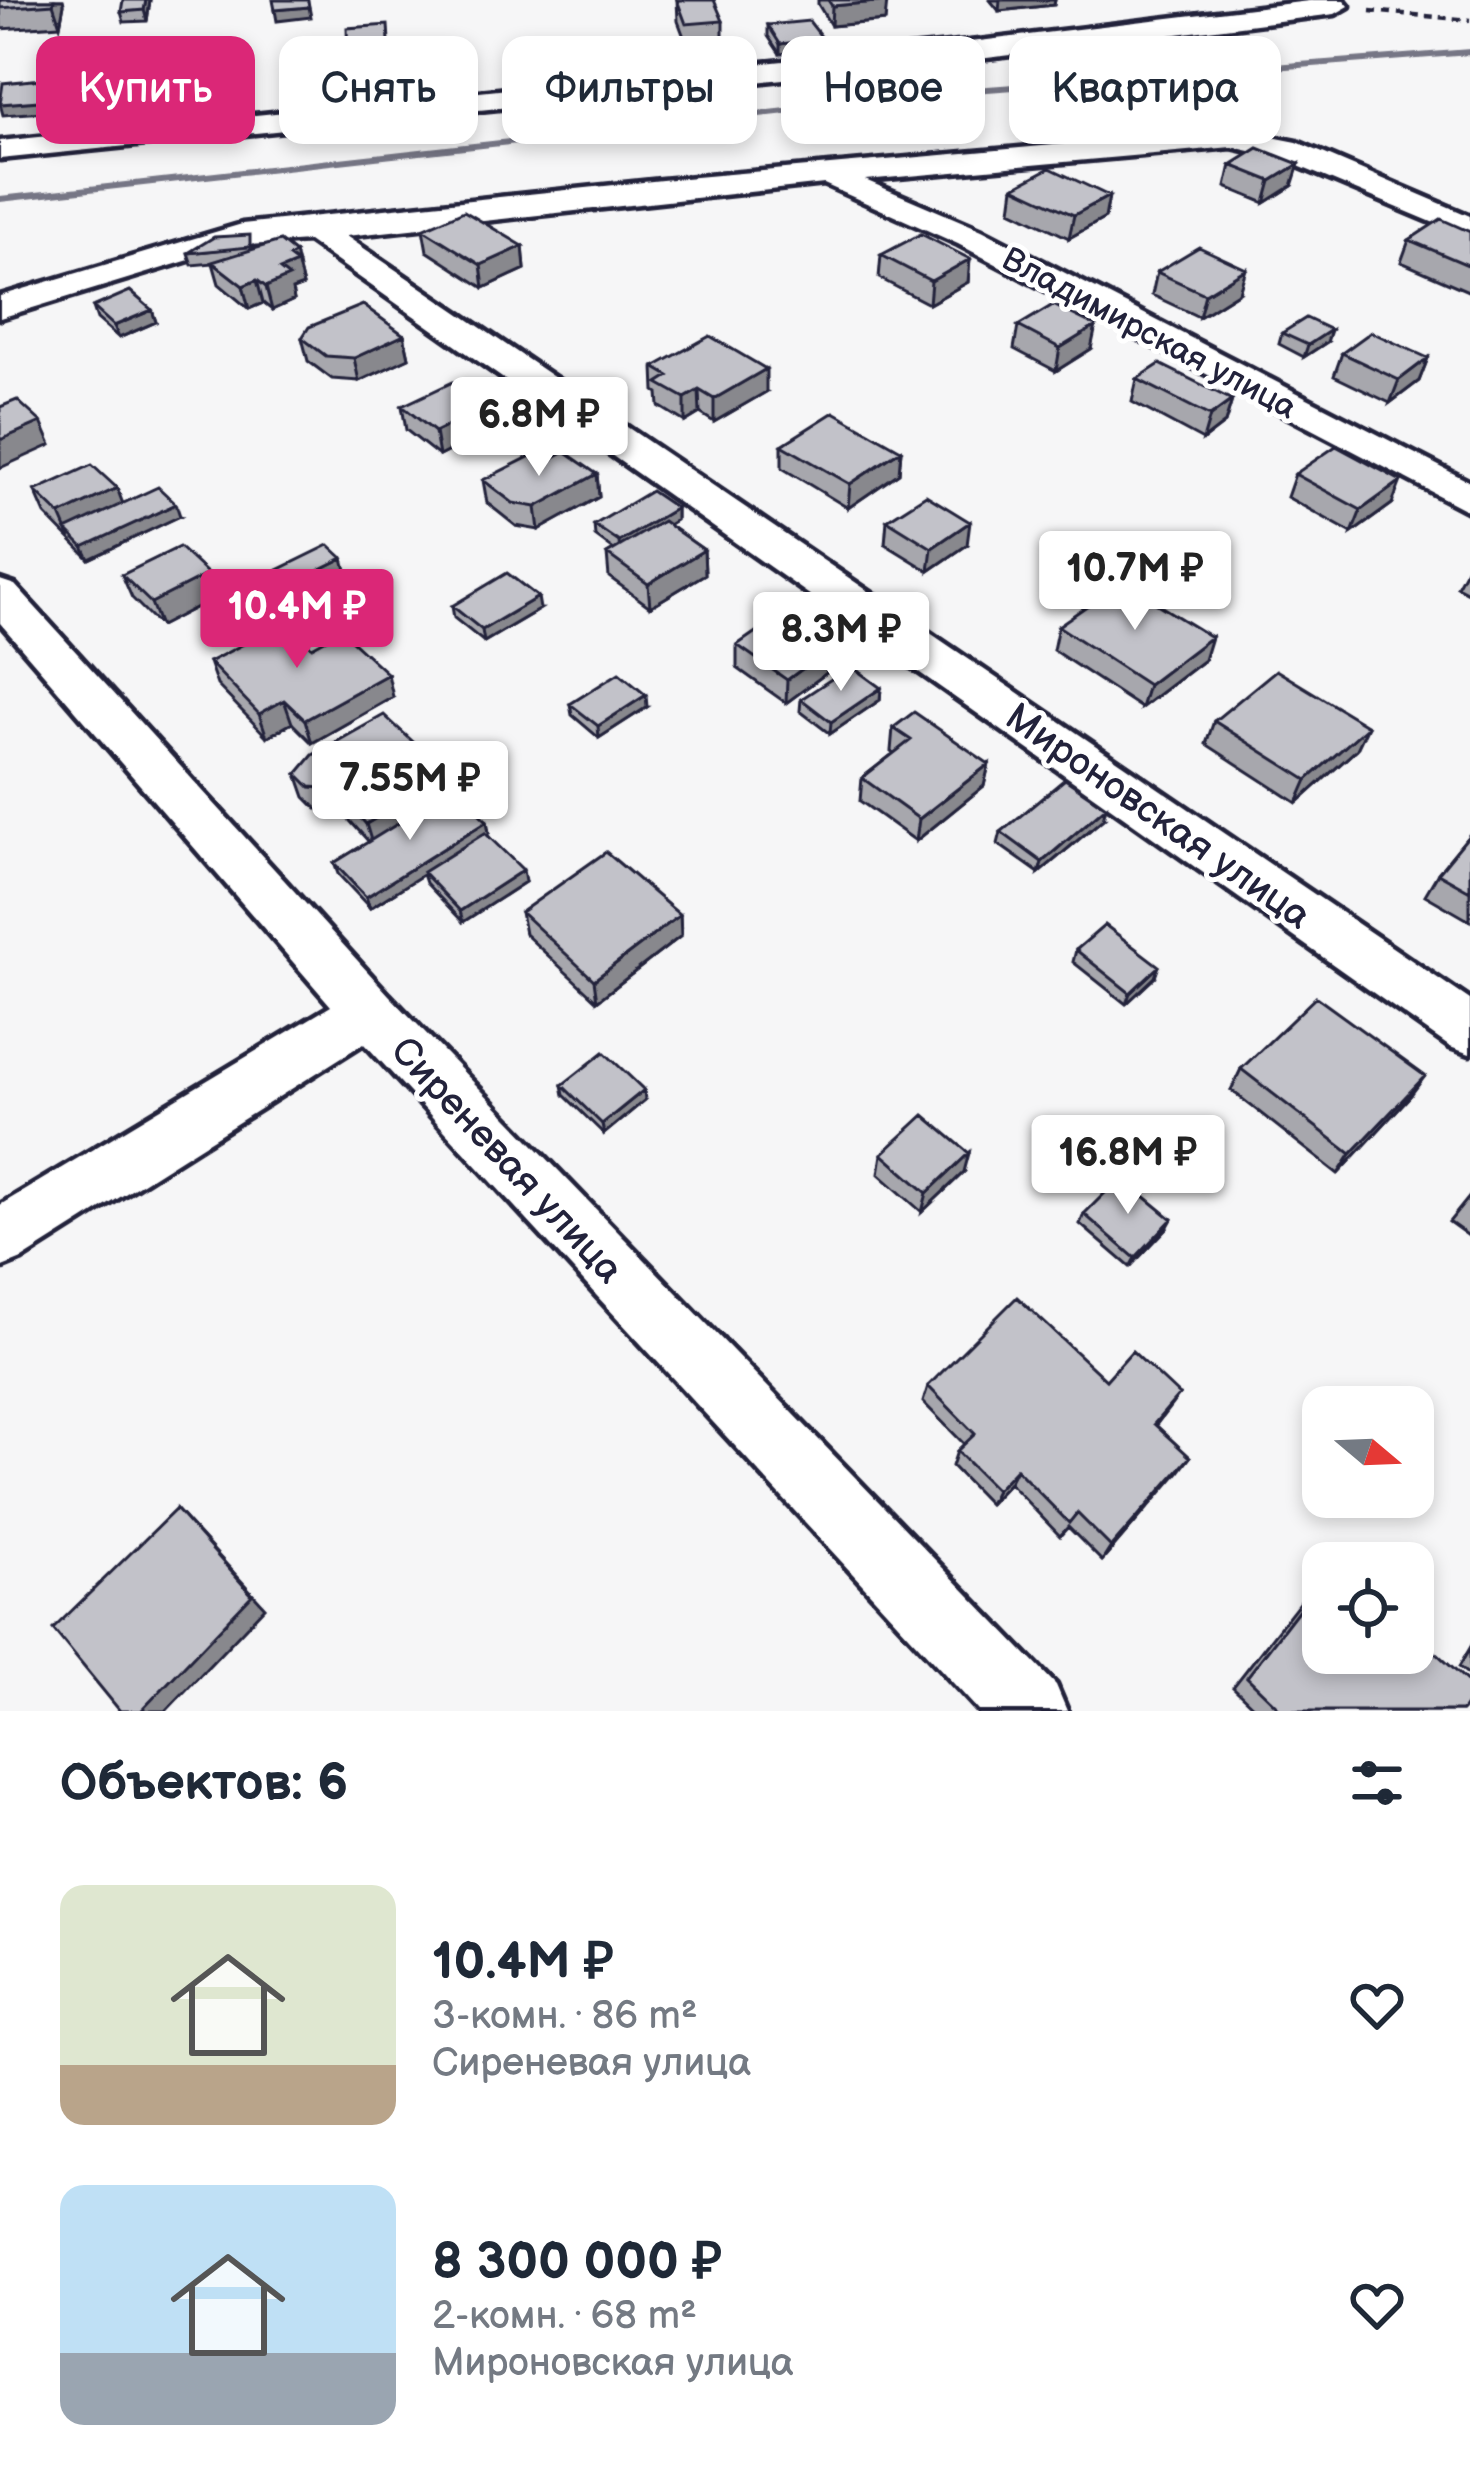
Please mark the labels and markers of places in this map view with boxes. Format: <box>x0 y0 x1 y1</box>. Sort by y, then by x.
pin: 6.8M ₽ <box>441 377 637 479</box>
pin: 10.7M ₽ <box>1024 531 1246 633</box>
pin: 10.4M ₽ <box>186 569 408 671</box>
pin: 8.3M ₽ <box>743 592 939 694</box>
pin: 7.55M ₽ <box>299 741 521 843</box>
pin: 16.8M ₽ <box>1017 1115 1239 1217</box>

